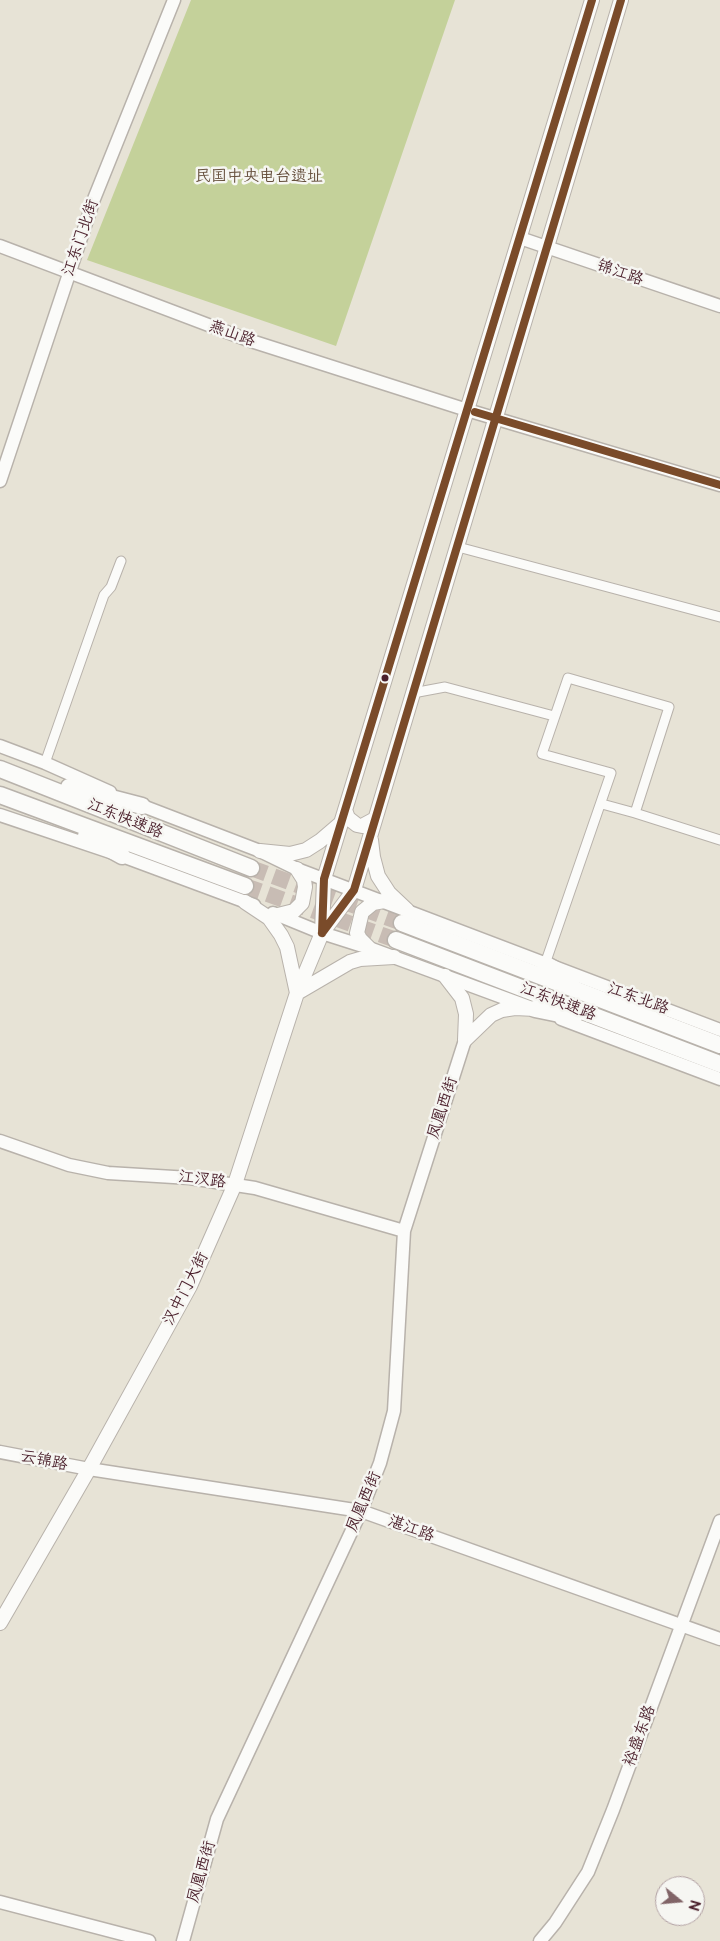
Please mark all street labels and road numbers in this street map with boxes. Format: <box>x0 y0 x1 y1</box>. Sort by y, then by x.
street label: 江东门北街 <box>59 197 103 279</box>
street label: 锦江路 <box>594 256 646 290</box>
street label: 燕山路 <box>206 317 258 351</box>
street label: 江东快速路 <box>84 795 166 843</box>
street label: 江东快速路 <box>517 979 599 1025</box>
street label: 江东北路 <box>605 979 671 1019</box>
street label: 凤凰西街 <box>424 1075 462 1141</box>
street label: 江汊路 <box>177 1168 227 1192</box>
street label: 汉中门大街 <box>159 1249 213 1329</box>
street label: 云锦路 <box>19 1447 69 1475</box>
street label: 凤凰西街 <box>343 1469 385 1535</box>
street label: 湛江路 <box>385 1512 437 1546</box>
street label: 裕盛东路 <box>620 1703 660 1769</box>
street label: 凤凰西街 <box>184 1839 220 1905</box>

